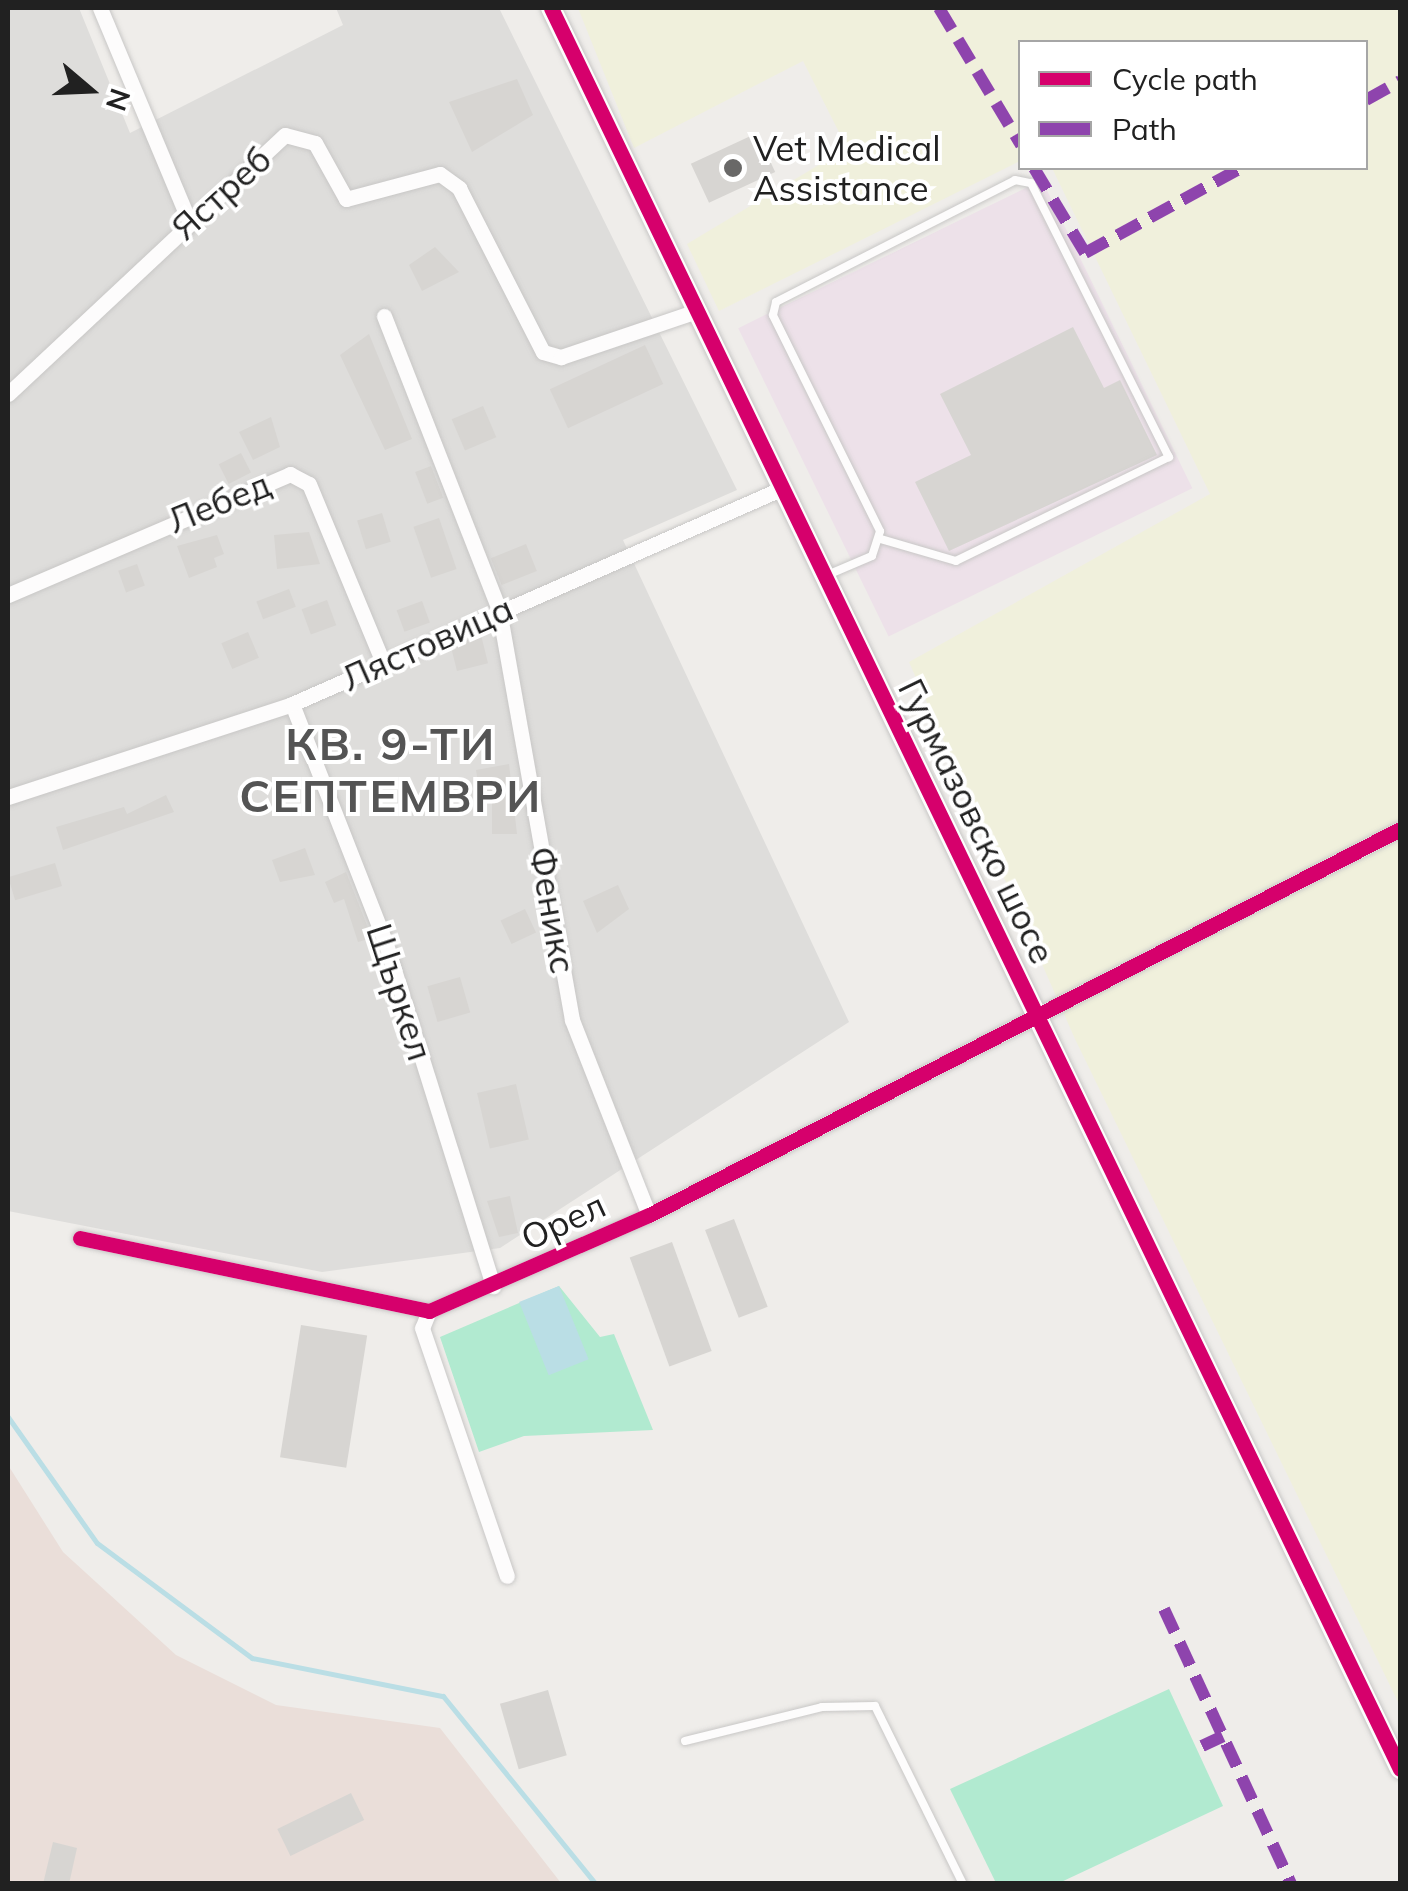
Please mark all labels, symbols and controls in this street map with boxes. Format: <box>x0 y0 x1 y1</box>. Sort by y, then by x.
north arrow <box>40 40 140 140</box>
legend <box>1018 40 1368 170</box>
text: Cycle path <box>1112 60 1258 98</box>
text: N <box>99 84 139 116</box>
text: Path <box>1112 110 1177 148</box>
place label: Vet Medical Assistance <box>753 127 941 209</box>
street label: Ястреб <box>163 138 279 248</box>
marker: Vet Medical Assistance <box>722 157 744 179</box>
street label: Лебед <box>161 462 277 542</box>
street label: Лястовица <box>335 587 519 699</box>
street label: Гурмазовско шосе <box>890 672 1064 970</box>
district label: КВ. 9-ТИ СЕПТЕМВРИ <box>239 717 543 823</box>
street label: Феникс <box>521 843 585 977</box>
street label: Щъркел <box>358 918 442 1066</box>
street label: Орел <box>514 1183 612 1259</box>

